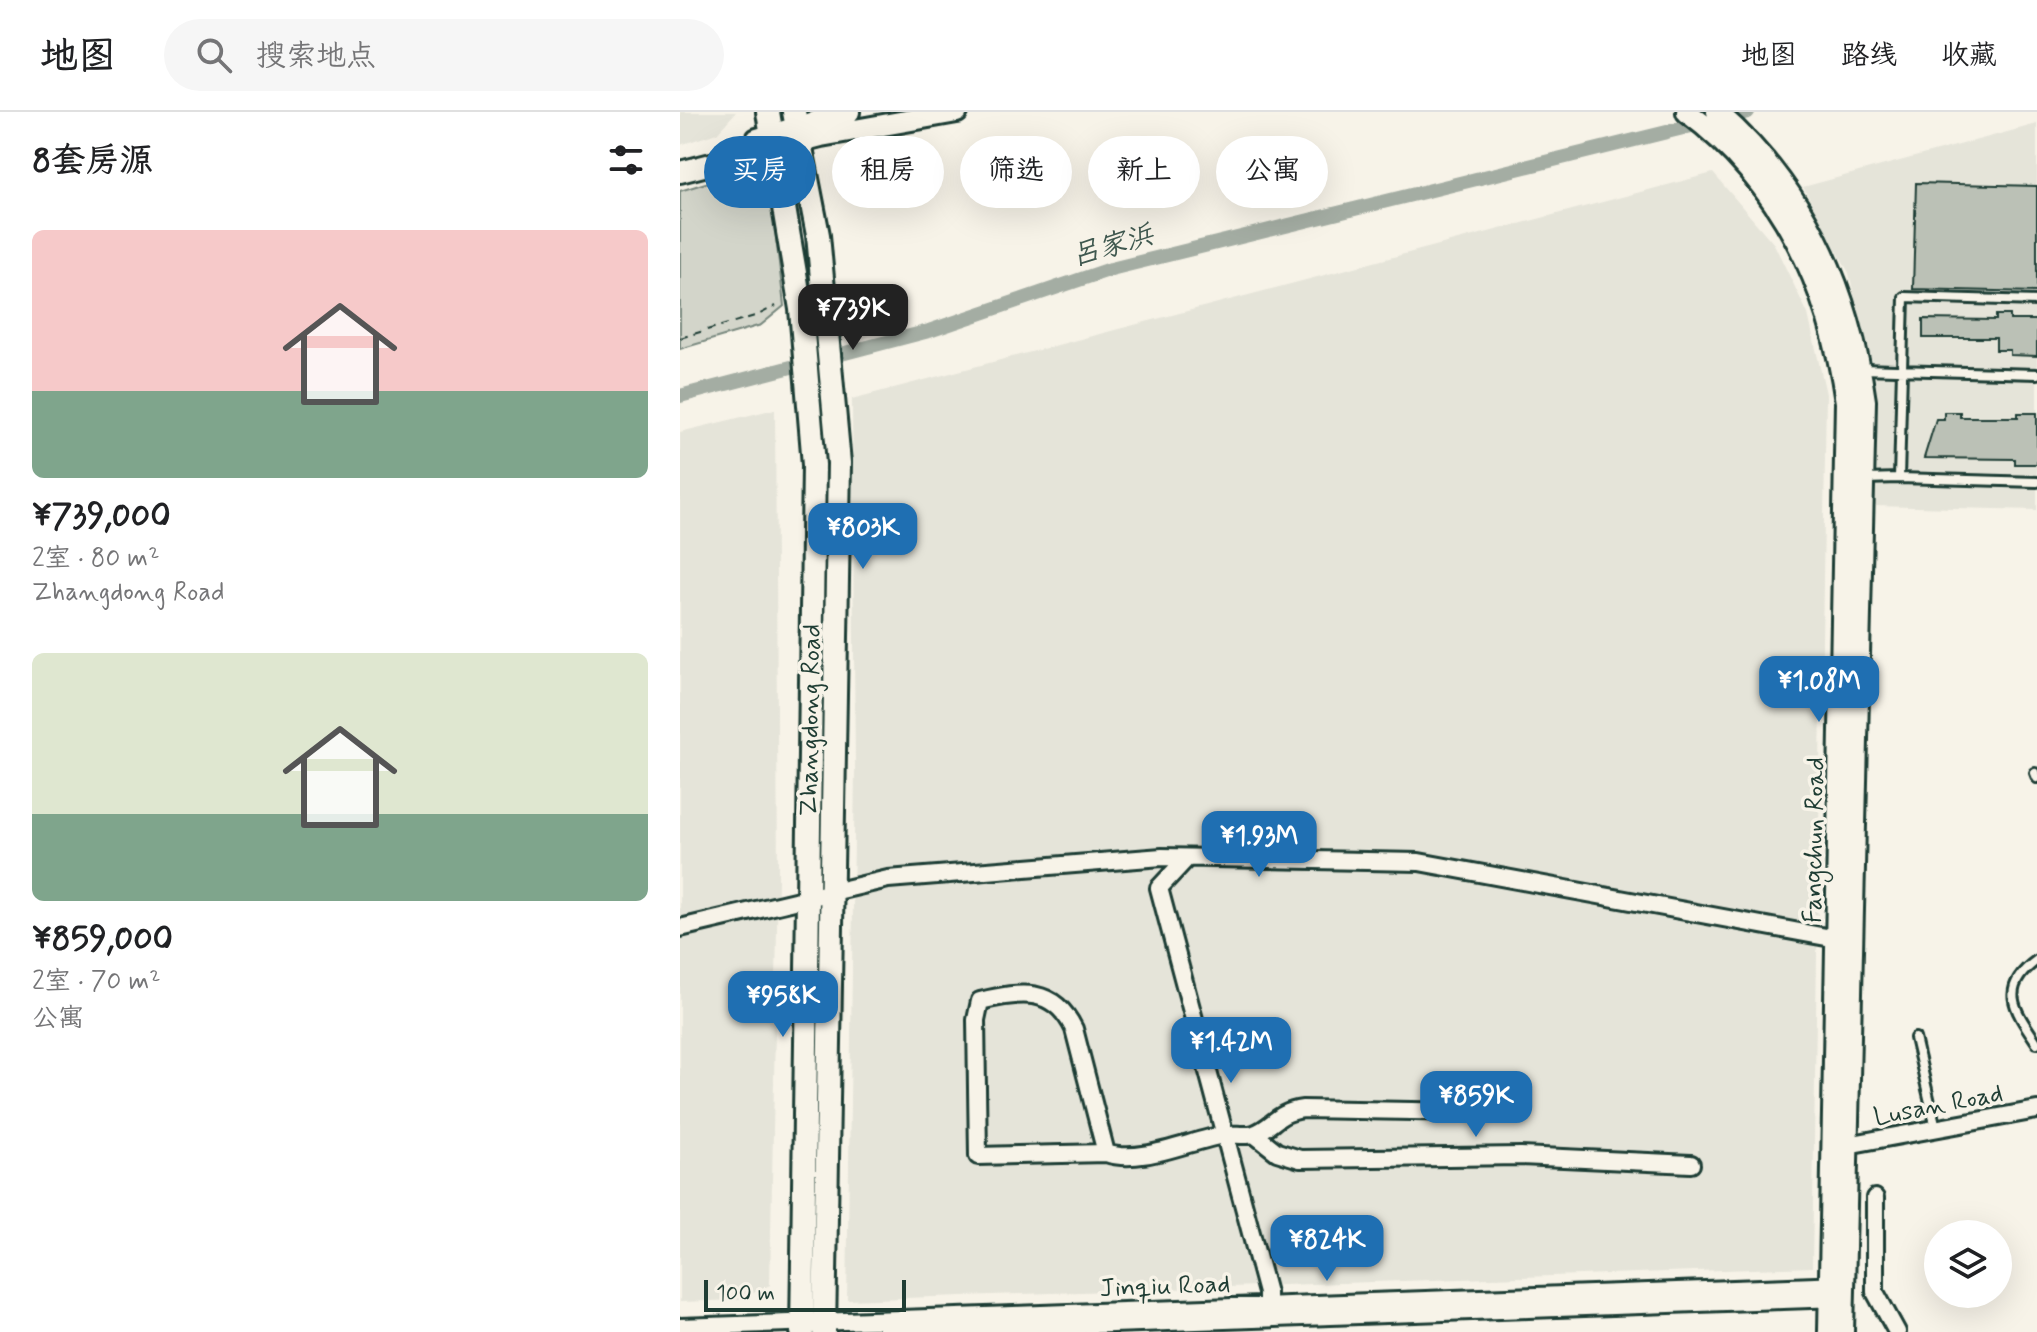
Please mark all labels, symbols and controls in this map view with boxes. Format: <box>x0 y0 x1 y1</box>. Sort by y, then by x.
search box <box>164 19 724 91</box>
text: 地图 <box>40 33 116 82</box>
icon: search <box>192 33 236 77</box>
text: 搜索地点 <box>256 37 376 76</box>
text: 地图 <box>1741 38 1797 75</box>
text: 路线 <box>1841 38 1897 75</box>
text: 收藏 <box>1941 38 1997 75</box>
chip: 买房 <box>704 136 816 208</box>
chip: 租房 <box>832 136 944 208</box>
chip: 筛选 <box>960 136 1072 208</box>
chip: 新上 <box>1088 136 1200 208</box>
chip: 公寓 <box>1216 136 1328 208</box>
icon: filters <box>604 138 648 182</box>
text: 8套房源 <box>32 139 153 184</box>
water label: 吕家浜 <box>1067 217 1159 276</box>
icon: home <box>268 282 412 426</box>
pin: ¥739K <box>797 284 909 352</box>
text: ¥739K <box>816 293 890 327</box>
text: ¥739,000 <box>32 494 171 539</box>
pin: ¥803K <box>807 503 919 571</box>
text: ¥803K <box>826 512 900 546</box>
text: 2室 · 80 m² <box>32 542 160 576</box>
text: Zhangdong Road <box>32 576 225 610</box>
street label: Zhangdong Road <box>792 623 830 817</box>
pin: ¥1.08M <box>1754 656 1884 724</box>
text: ¥1.08M <box>1777 665 1861 699</box>
icon: home <box>268 705 412 849</box>
street label: Fangchun Road <box>1797 757 1835 923</box>
pin: ¥1.93M <box>1194 811 1324 879</box>
text: ¥1.93M <box>1220 820 1298 854</box>
text: ¥859,000 <box>32 917 173 962</box>
text: 2室 · 70 m² <box>32 965 161 999</box>
pin: ¥958K <box>727 971 839 1039</box>
text: ¥958K <box>746 980 820 1014</box>
text: 公寓 <box>32 1002 84 1036</box>
pin: ¥1.42M <box>1166 1017 1296 1085</box>
text: ¥1.42M <box>1189 1026 1273 1060</box>
pin: ¥859K <box>1420 1071 1532 1139</box>
street label: Lusan Road <box>1871 1077 2006 1135</box>
text: ¥859K <box>1438 1080 1514 1114</box>
pin: ¥824K <box>1271 1215 1383 1283</box>
map controls <box>1924 1220 2012 1308</box>
button: layers <box>1924 1220 2012 1308</box>
text: ¥824K <box>1288 1224 1366 1258</box>
street label: Jinqiu Road <box>1099 1268 1231 1306</box>
scale bar <box>704 1276 906 1312</box>
text: 100 m <box>716 1280 775 1308</box>

